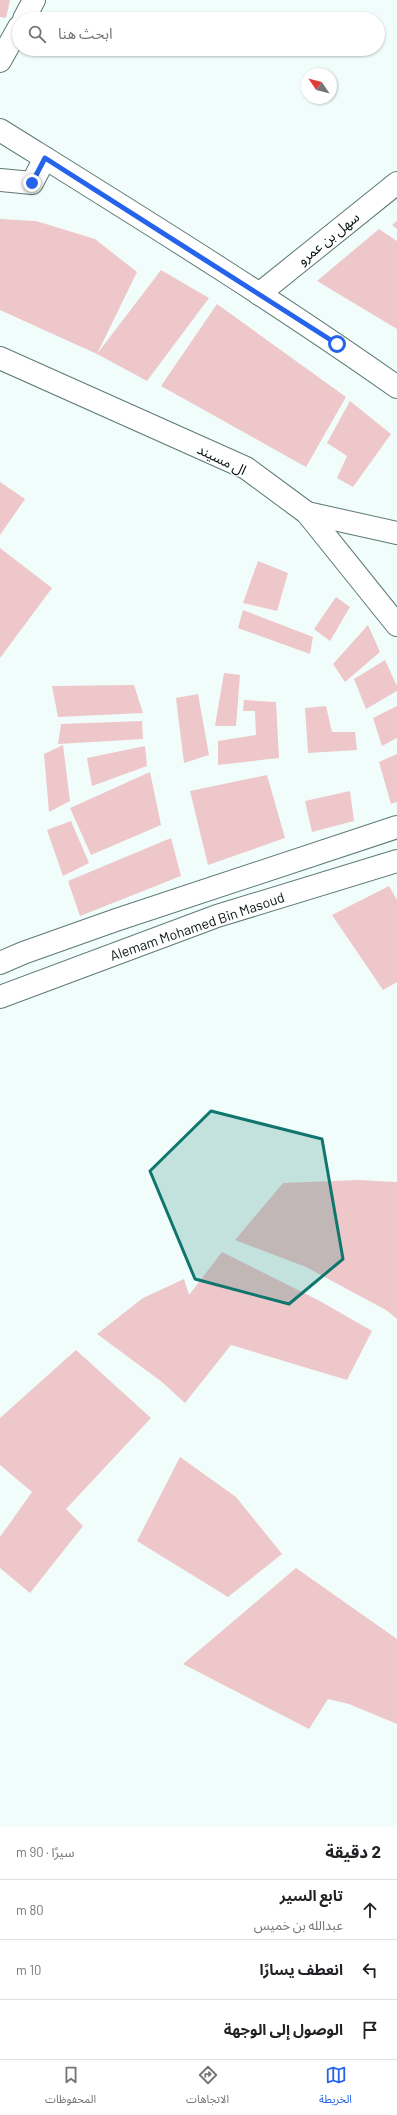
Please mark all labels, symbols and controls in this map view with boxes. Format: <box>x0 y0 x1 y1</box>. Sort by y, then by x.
search box <box>12 12 385 56</box>
icon: search <box>26 23 48 45</box>
text: ابحث هنا <box>58 24 113 42</box>
north arrow <box>301 68 337 104</box>
route end <box>23 174 41 192</box>
street label: سهل بن عمرو <box>294 208 363 269</box>
route start <box>328 335 346 353</box>
street label: ال مسيند <box>194 440 249 479</box>
street label: Alemam Mohamed Bin Masoud <box>108 888 286 964</box>
text: 2 دقيقة <box>325 1841 381 1861</box>
text: سيرًا · 90 m <box>16 1844 74 1860</box>
text: تابع السير <box>280 1886 343 1904</box>
icon: ahead <box>359 1899 381 1921</box>
text: 80 m <box>16 1902 44 1918</box>
text: عبدالله بن خميس <box>254 1917 343 1933</box>
icon: left <box>359 1959 381 1981</box>
text: انعطف يسارًا <box>259 1960 343 1978</box>
text: 10 m <box>16 1962 41 1978</box>
icon: arrive <box>359 2019 381 2041</box>
text: الوصول إلى الوجهة <box>224 2020 343 2038</box>
tab: المحفوظات <box>45 2064 96 2111</box>
tab: الاتجاهات <box>186 2064 229 2111</box>
tab: الخريطة <box>319 2064 352 2111</box>

